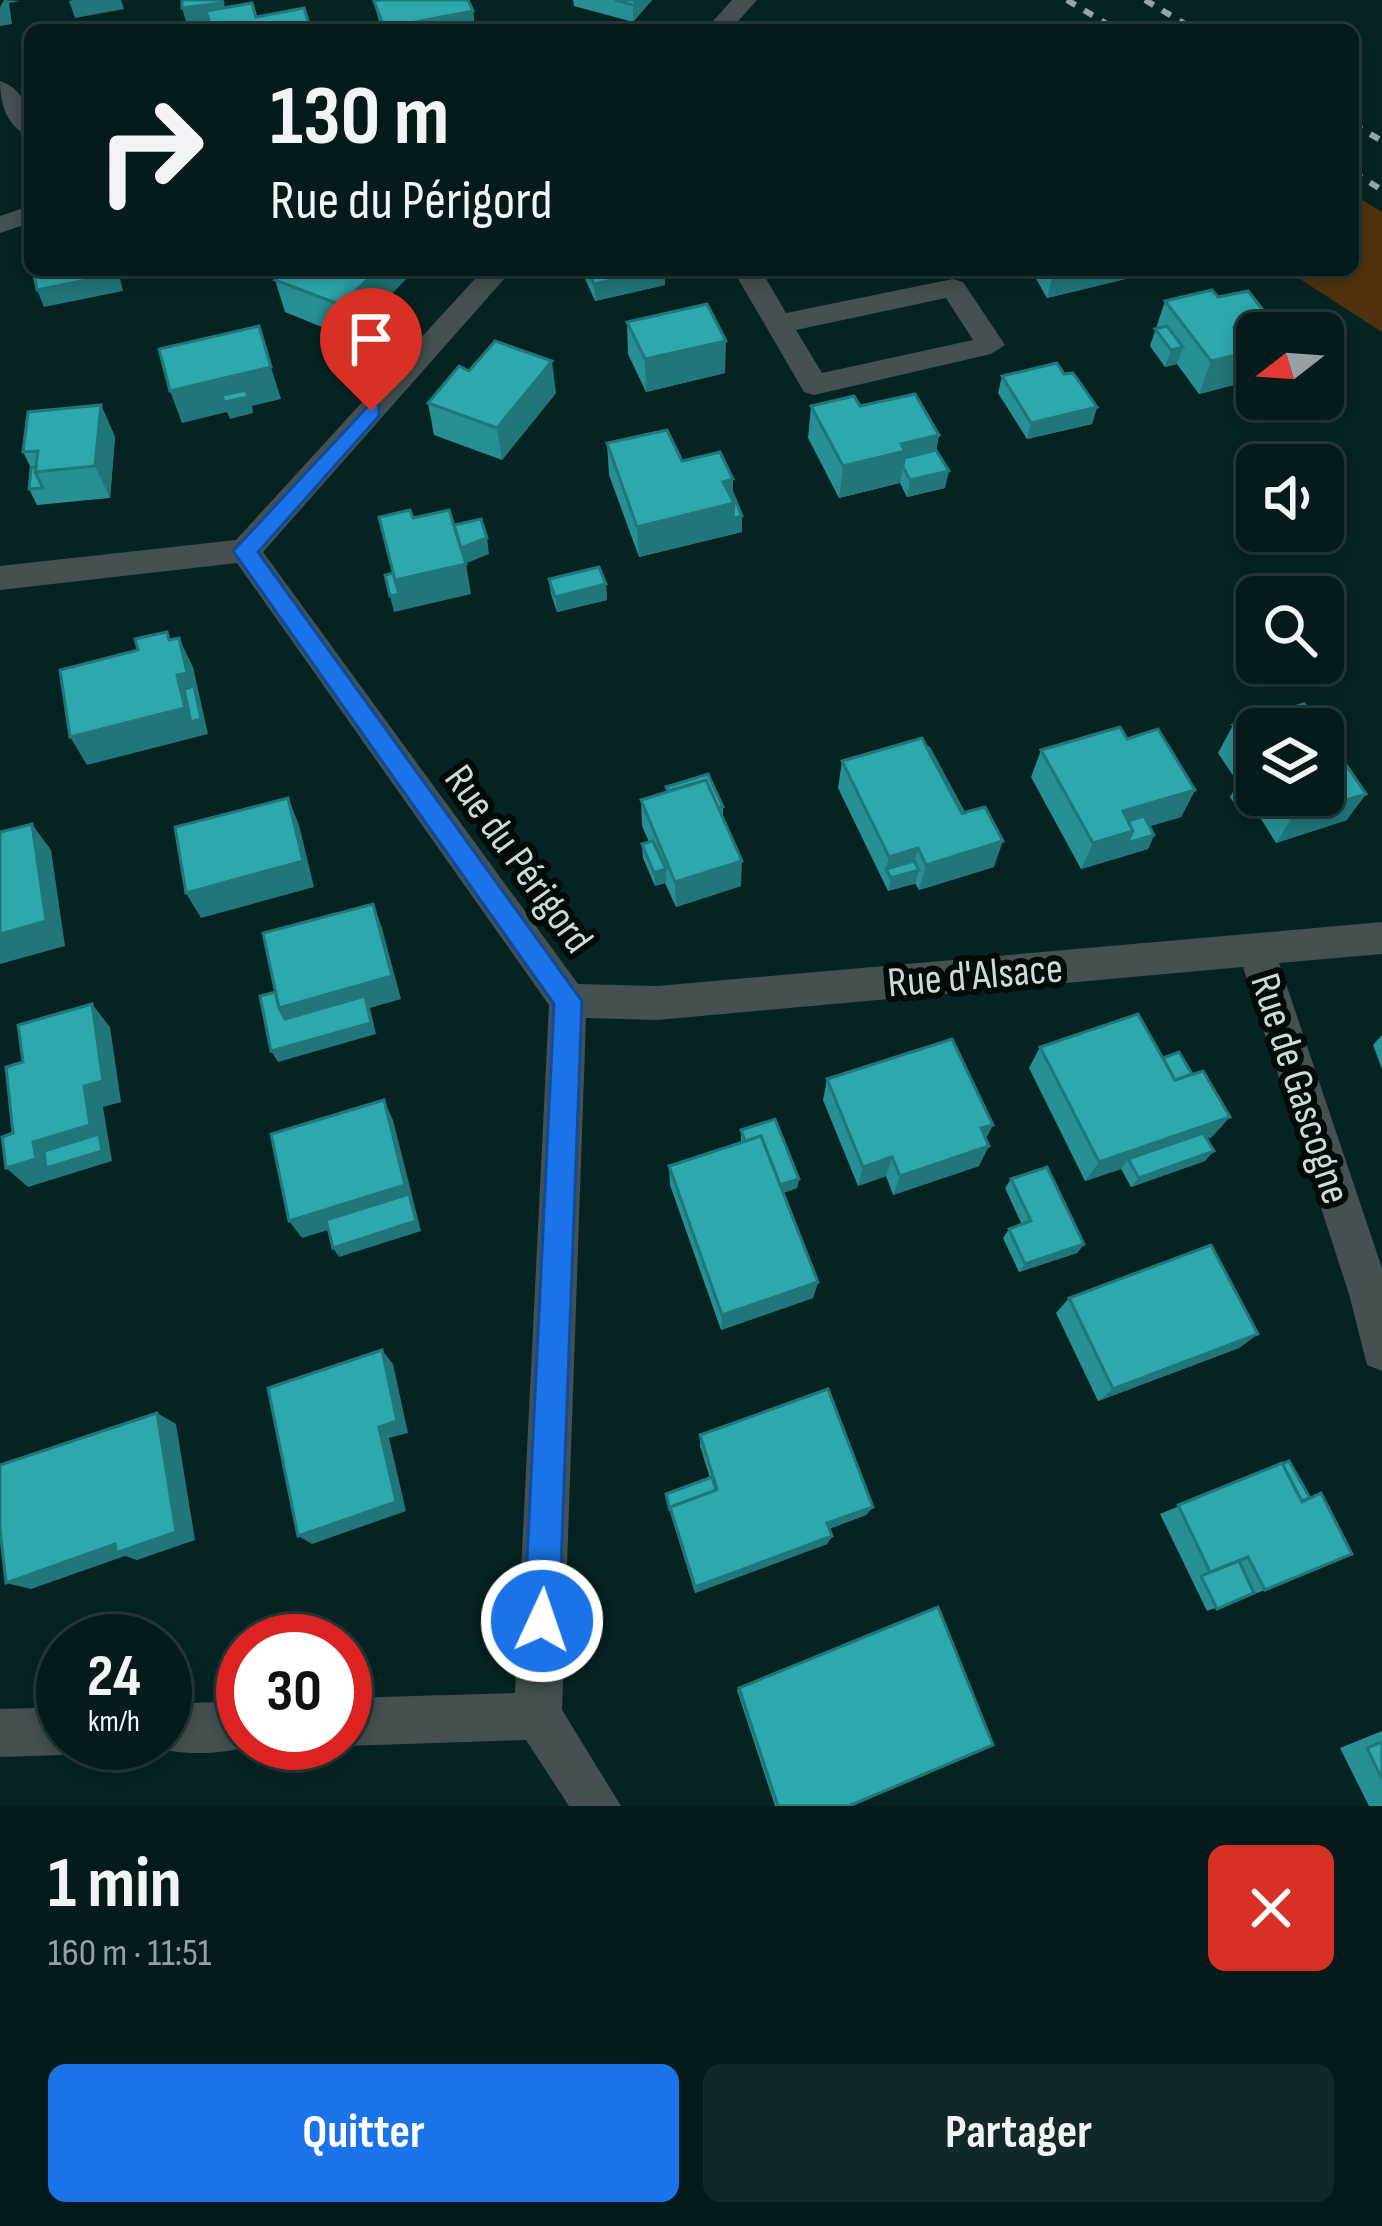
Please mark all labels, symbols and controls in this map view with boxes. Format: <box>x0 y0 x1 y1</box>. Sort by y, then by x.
text: 130 m <box>270 67 449 168</box>
icon: right <box>72 72 228 228</box>
text: Rue du Périgord <box>270 169 552 234</box>
pin <box>320 288 422 411</box>
icon: arrive <box>338 306 404 372</box>
north arrow <box>1236 312 1344 420</box>
map controls <box>1236 312 1344 816</box>
button: sound <box>1236 444 1344 552</box>
button: search <box>1236 576 1344 684</box>
button: layers <box>1236 708 1344 816</box>
street label: Rue du Périgord <box>433 756 603 963</box>
street label: Rue d'Alsace <box>886 943 1065 1010</box>
street label: Rue de Gascogne <box>1238 967 1361 1210</box>
position arrow <box>479 1558 605 1684</box>
speed limit sign: 30 <box>216 1614 372 1770</box>
text: 24 <box>87 1641 141 1713</box>
text: km/h <box>88 1704 140 1740</box>
text: 1 min <box>48 1841 182 1928</box>
button: close <box>1208 1845 1334 1971</box>
text: 160 m · 11:51 <box>48 1930 212 1977</box>
button: Quitter <box>48 2064 679 2202</box>
button: Partager <box>703 2064 1334 2202</box>

